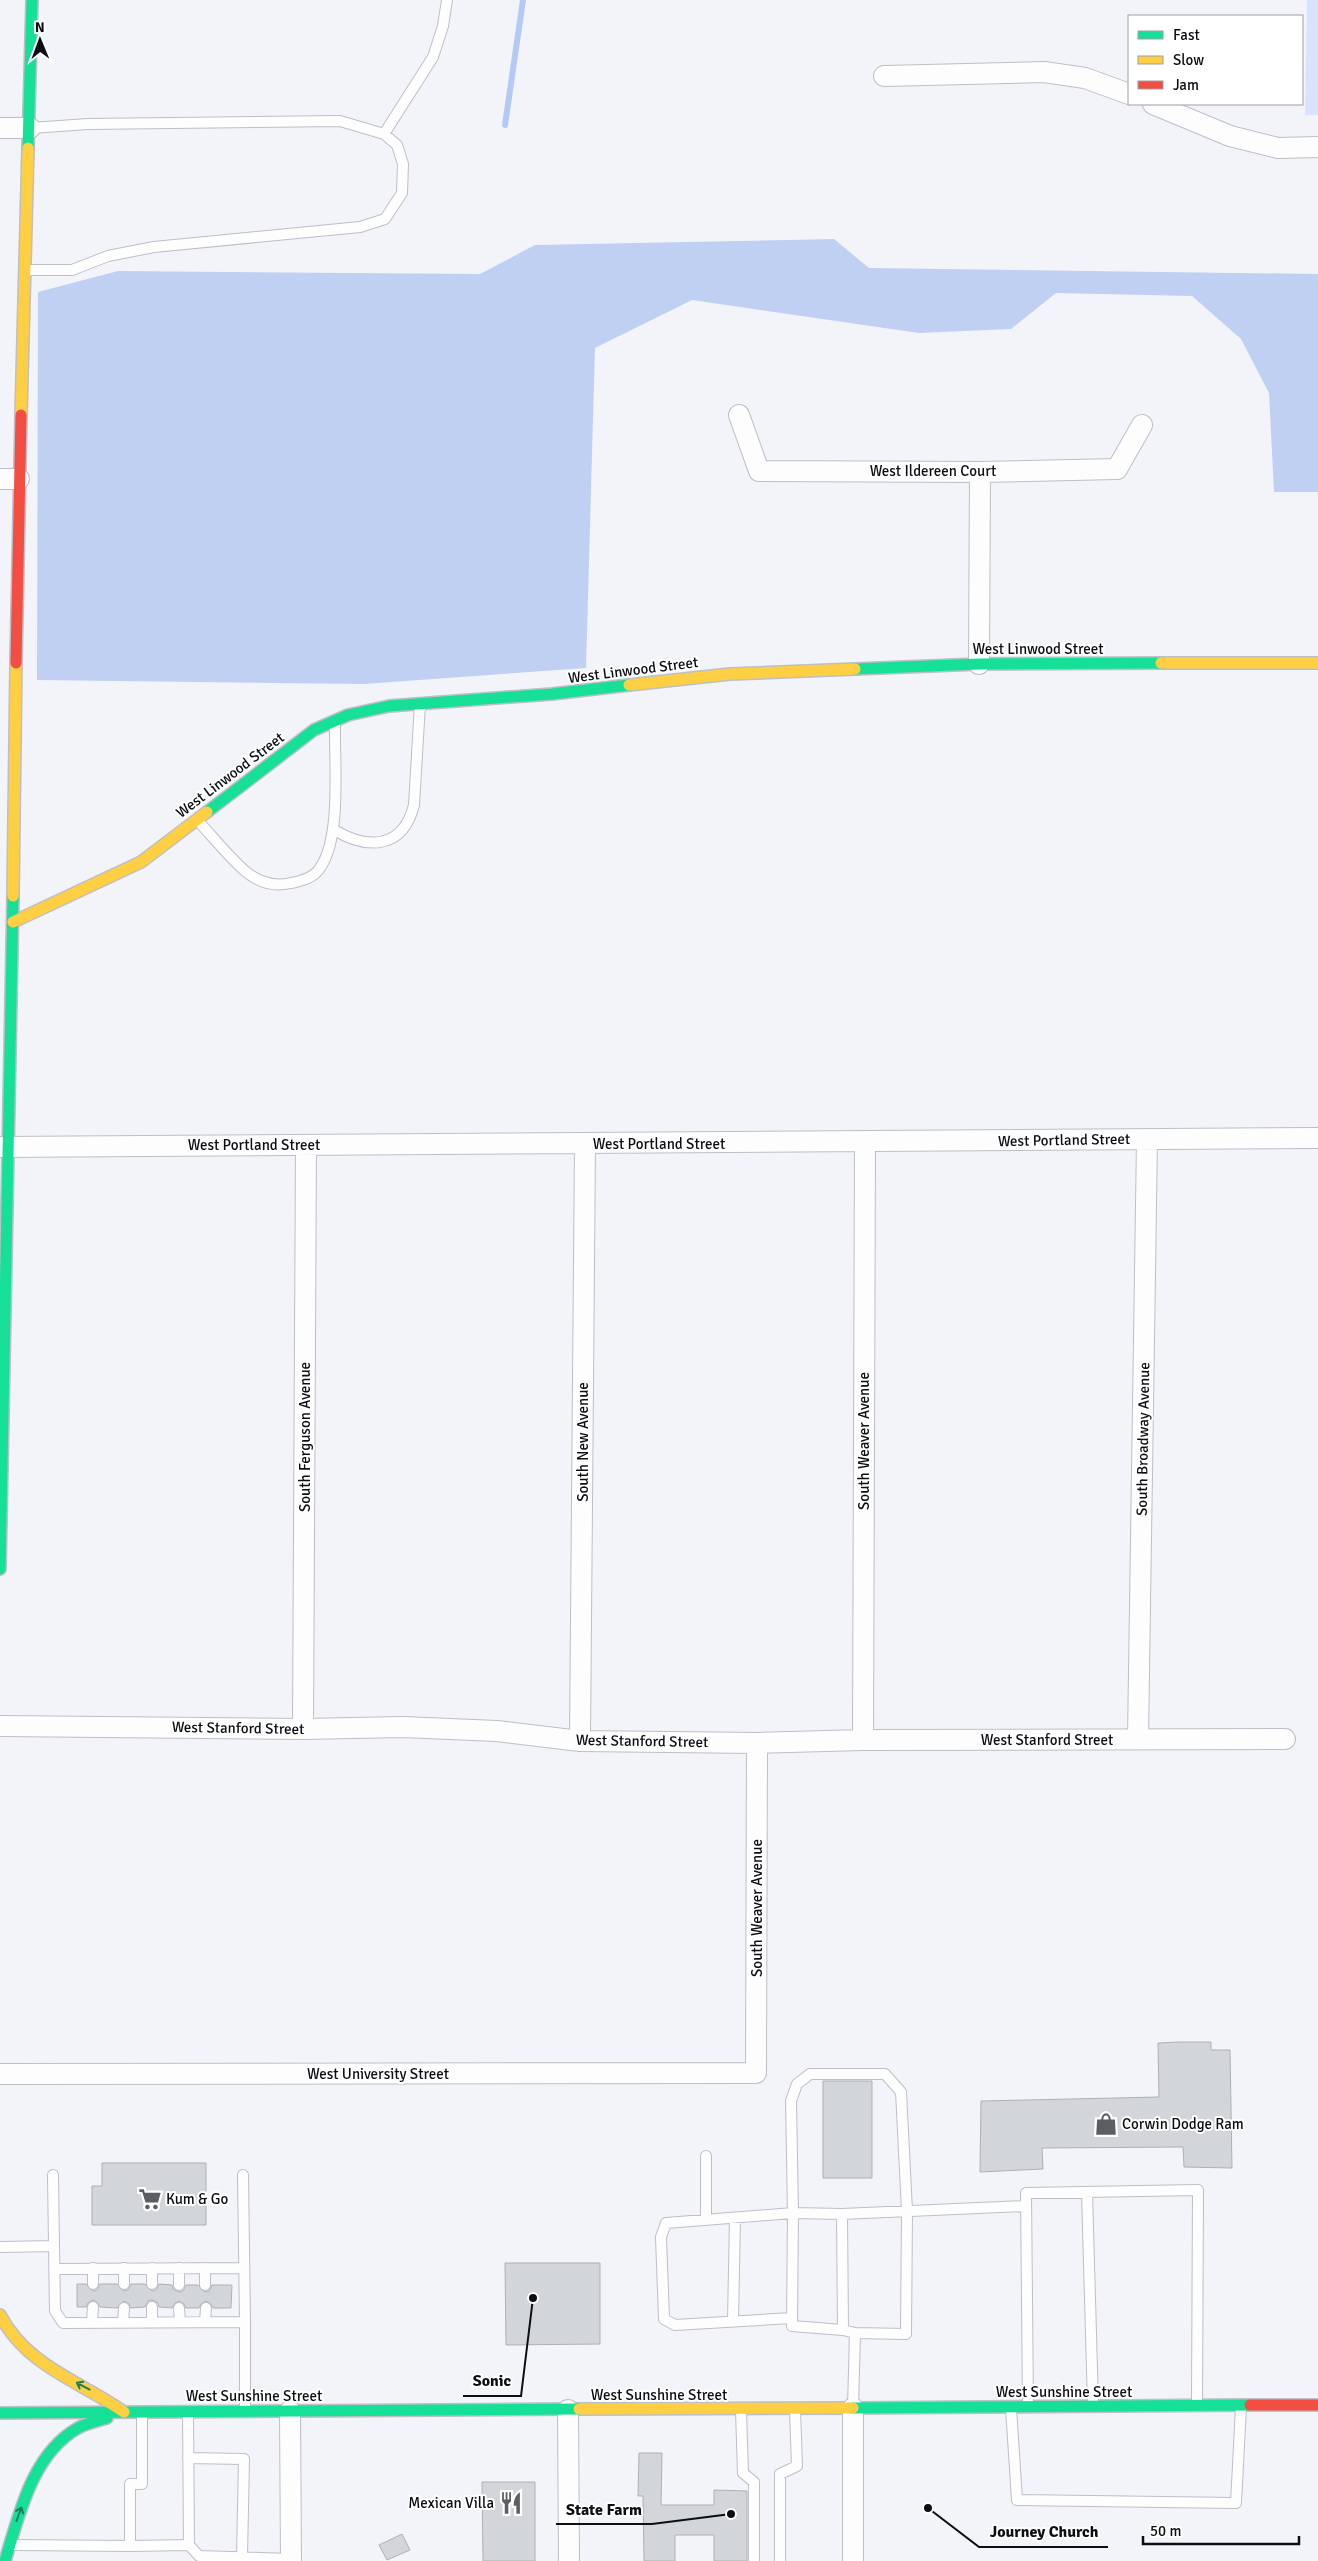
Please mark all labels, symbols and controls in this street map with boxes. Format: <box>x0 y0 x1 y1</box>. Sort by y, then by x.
north arrow <box>15 15 65 65</box>
legend <box>1128 15 1303 105</box>
text: N <box>35 19 45 36</box>
text: Fast <box>1173 26 1200 44</box>
text: Slow <box>1173 51 1204 69</box>
text: Jam <box>1173 76 1199 94</box>
street label: West Ildereen Court <box>870 462 996 480</box>
street label: West Linwood Street <box>973 640 1103 658</box>
street label: West Linwood Street <box>567 653 699 687</box>
street label: West Linwood Street <box>172 728 288 822</box>
street label: West Portland Street <box>998 1130 1130 1150</box>
street label: West Portland Street <box>593 1135 725 1153</box>
street label: West Portland Street <box>188 1136 320 1154</box>
street label: South Ferguson Avenue <box>296 1362 314 1512</box>
street label: South Broadway Avenue <box>1133 1362 1153 1516</box>
street label: South Weaver Avenue <box>855 1372 873 1510</box>
street label: South New Avenue <box>574 1382 592 1502</box>
street label: West Stanford Street <box>172 1718 304 1738</box>
street label: West Stanford Street <box>576 1731 708 1751</box>
street label: West Stanford Street <box>981 1731 1113 1749</box>
street label: South Weaver Avenue <box>748 1839 766 1977</box>
street label: West University Street <box>307 2065 449 2083</box>
shop icon: Corwin Dodge Ram <box>1093 2111 1119 2137</box>
place label: Corwin Dodge Ram <box>1122 2115 1244 2133</box>
supermarket icon: Kum & Go <box>137 2186 163 2212</box>
place label: Kum & Go <box>166 2190 228 2208</box>
callout: Sonic <box>463 2365 521 2396</box>
text: Sonic <box>473 2371 512 2391</box>
one-way arrow <box>75 2381 90 2391</box>
street label: West Sunshine Street <box>996 2383 1132 2401</box>
street label: West Sunshine Street <box>591 2386 727 2404</box>
street label: West Sunshine Street <box>186 2387 322 2405</box>
restaurant icon: Mexican Villa <box>498 2490 524 2516</box>
callout: State Farm <box>556 2493 652 2524</box>
place label: Mexican Villa <box>408 2494 494 2512</box>
text: State Farm <box>566 2500 642 2520</box>
one-way arrow <box>15 2507 24 2523</box>
scale bar <box>1143 2514 1299 2546</box>
callout: Journey Church <box>979 2516 1108 2547</box>
text: Journey Church <box>990 2522 1099 2542</box>
text: 50 m <box>1150 2522 1181 2540</box>

